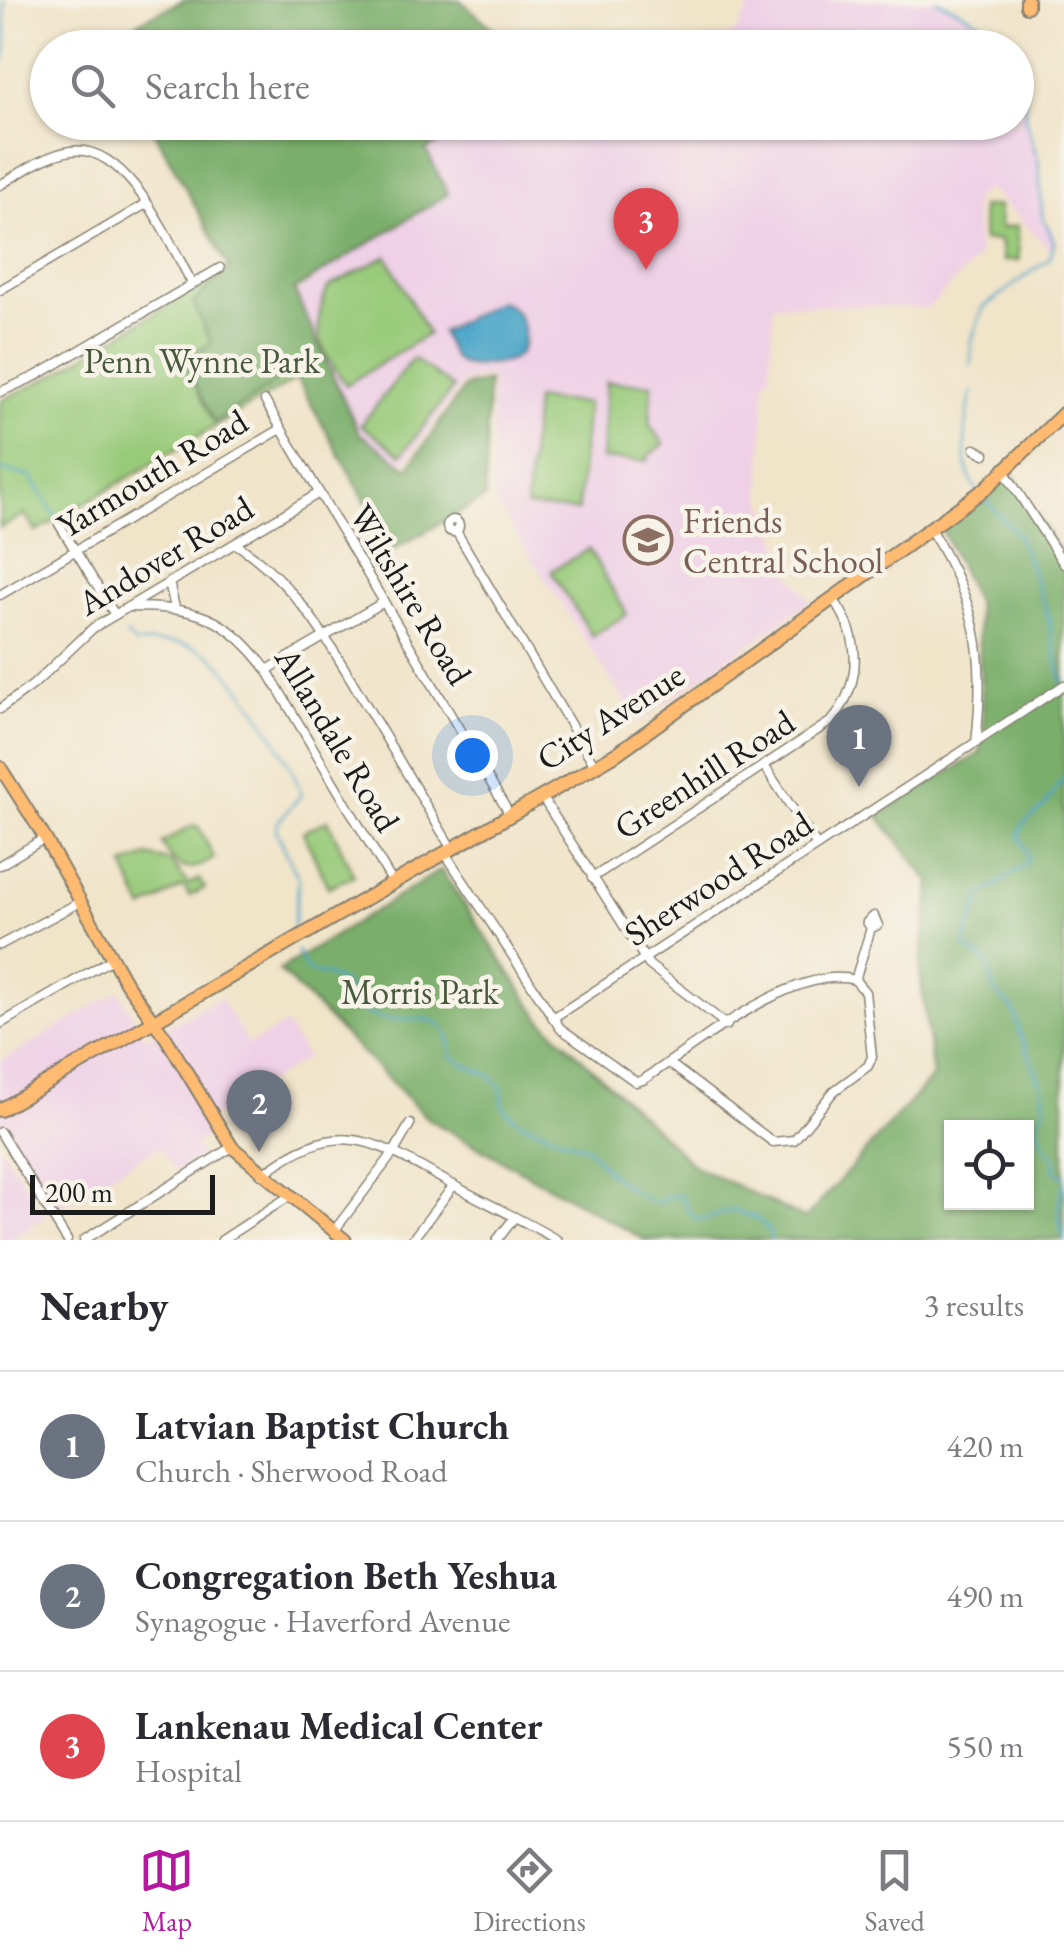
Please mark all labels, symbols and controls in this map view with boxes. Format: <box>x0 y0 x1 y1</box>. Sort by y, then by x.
search box <box>30 30 1034 140</box>
icon: search <box>65 58 120 113</box>
text: Search here <box>145 61 310 110</box>
pin: 3 <box>614 188 678 270</box>
park label: Penn Wynne Park <box>84 338 321 383</box>
street label: Yarmouth Road <box>48 398 256 548</box>
street label: Andover Road <box>68 485 261 626</box>
street label: Wiltshire Road <box>339 495 483 693</box>
place label: Friends Central School <box>683 498 883 583</box>
school or university icon: Friends Central School <box>622 514 674 566</box>
street label: Allandale Road <box>265 638 411 840</box>
street label: City Avenue <box>528 652 692 780</box>
street label: Greenhill Road <box>605 699 803 849</box>
pin: 1 <box>826 704 892 787</box>
your location <box>447 730 498 781</box>
street label: Sherwood Road <box>615 800 821 956</box>
park label: Morris Park <box>341 969 500 1014</box>
pin: 2 <box>226 1070 292 1152</box>
map controls <box>944 1120 1034 1210</box>
button: locate <box>944 1120 1034 1210</box>
scale bar <box>30 1170 215 1214</box>
text: 200 m <box>45 1174 113 1210</box>
text: Nearby <box>40 1278 169 1333</box>
text: 3 results <box>924 1284 1024 1326</box>
text: Latvian Baptist Church <box>135 1401 509 1450</box>
text: 1 <box>64 1425 81 1467</box>
text: 420 m <box>947 1425 1024 1467</box>
text: Church · Sherwood Road <box>135 1450 447 1492</box>
text: Congregation Beth Yeshua <box>135 1551 557 1600</box>
text: 2 <box>64 1575 81 1617</box>
text: 490 m <box>947 1575 1024 1617</box>
text: Synagogue · Haverford Avenue <box>135 1600 511 1642</box>
text: Lankenau Medical Center <box>135 1701 542 1750</box>
text: 3 <box>64 1725 81 1767</box>
text: 550 m <box>947 1725 1024 1767</box>
text: Hospital <box>135 1750 242 1792</box>
tab: Map <box>139 1843 194 1939</box>
tab: Directions <box>473 1843 586 1939</box>
tab: Saved <box>865 1843 925 1939</box>

